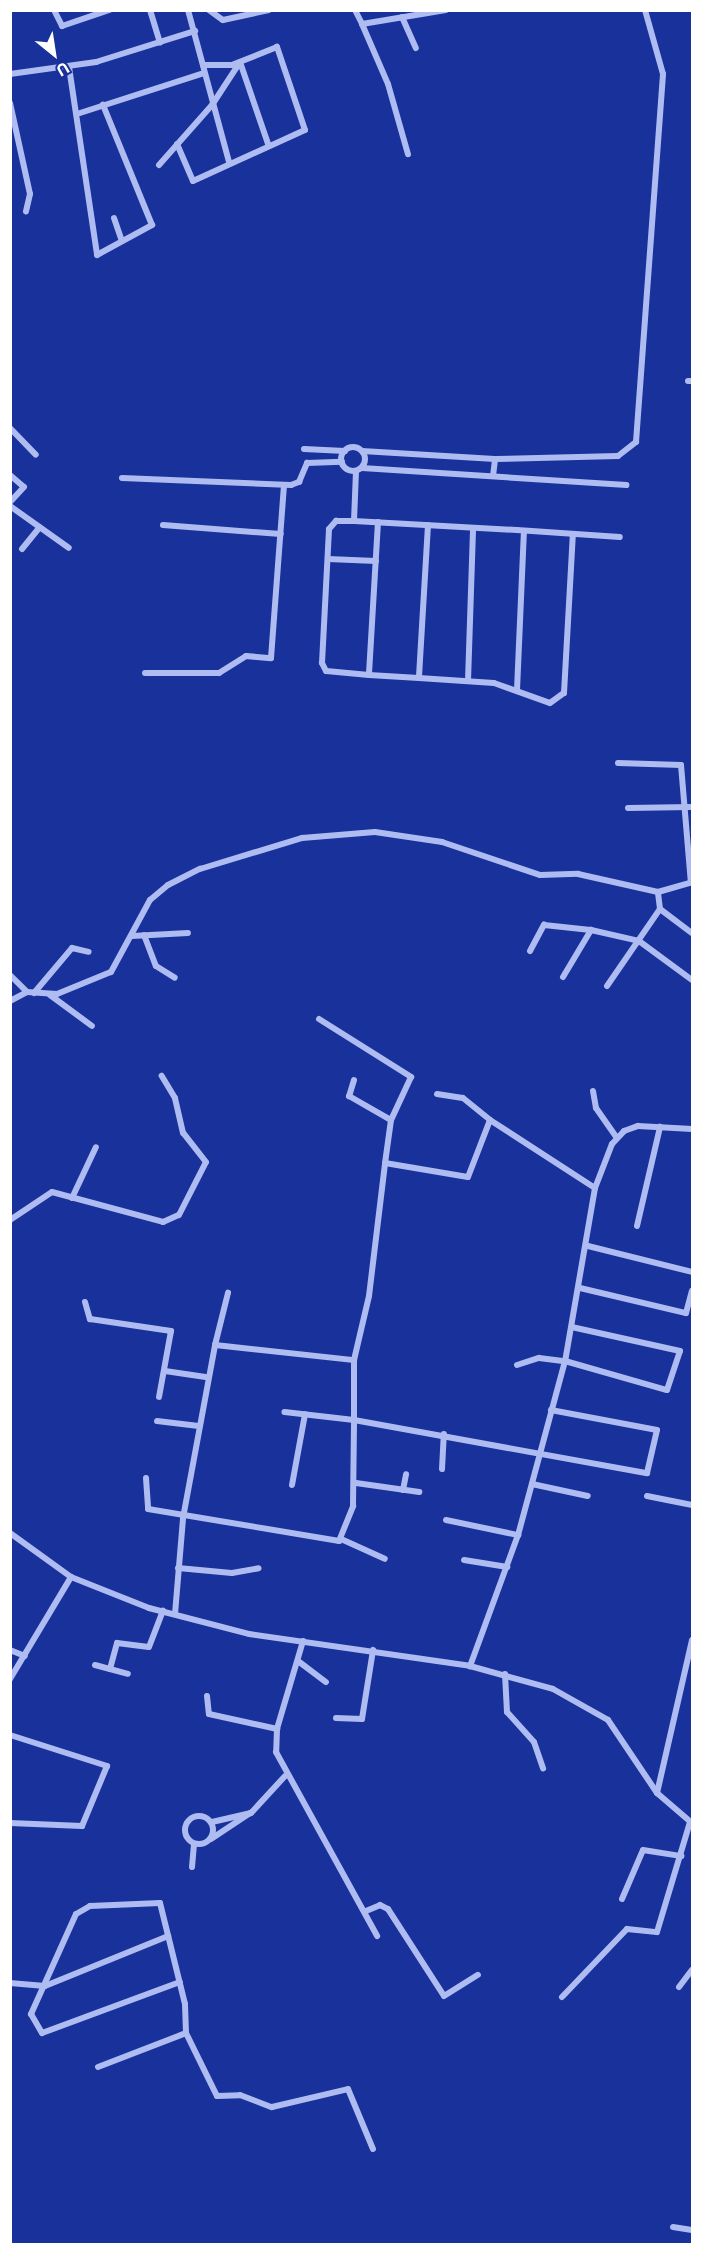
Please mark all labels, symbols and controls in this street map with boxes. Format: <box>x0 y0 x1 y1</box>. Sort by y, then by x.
north arrow <box>24 24 84 84</box>
text: U <box>52 57 74 82</box>

